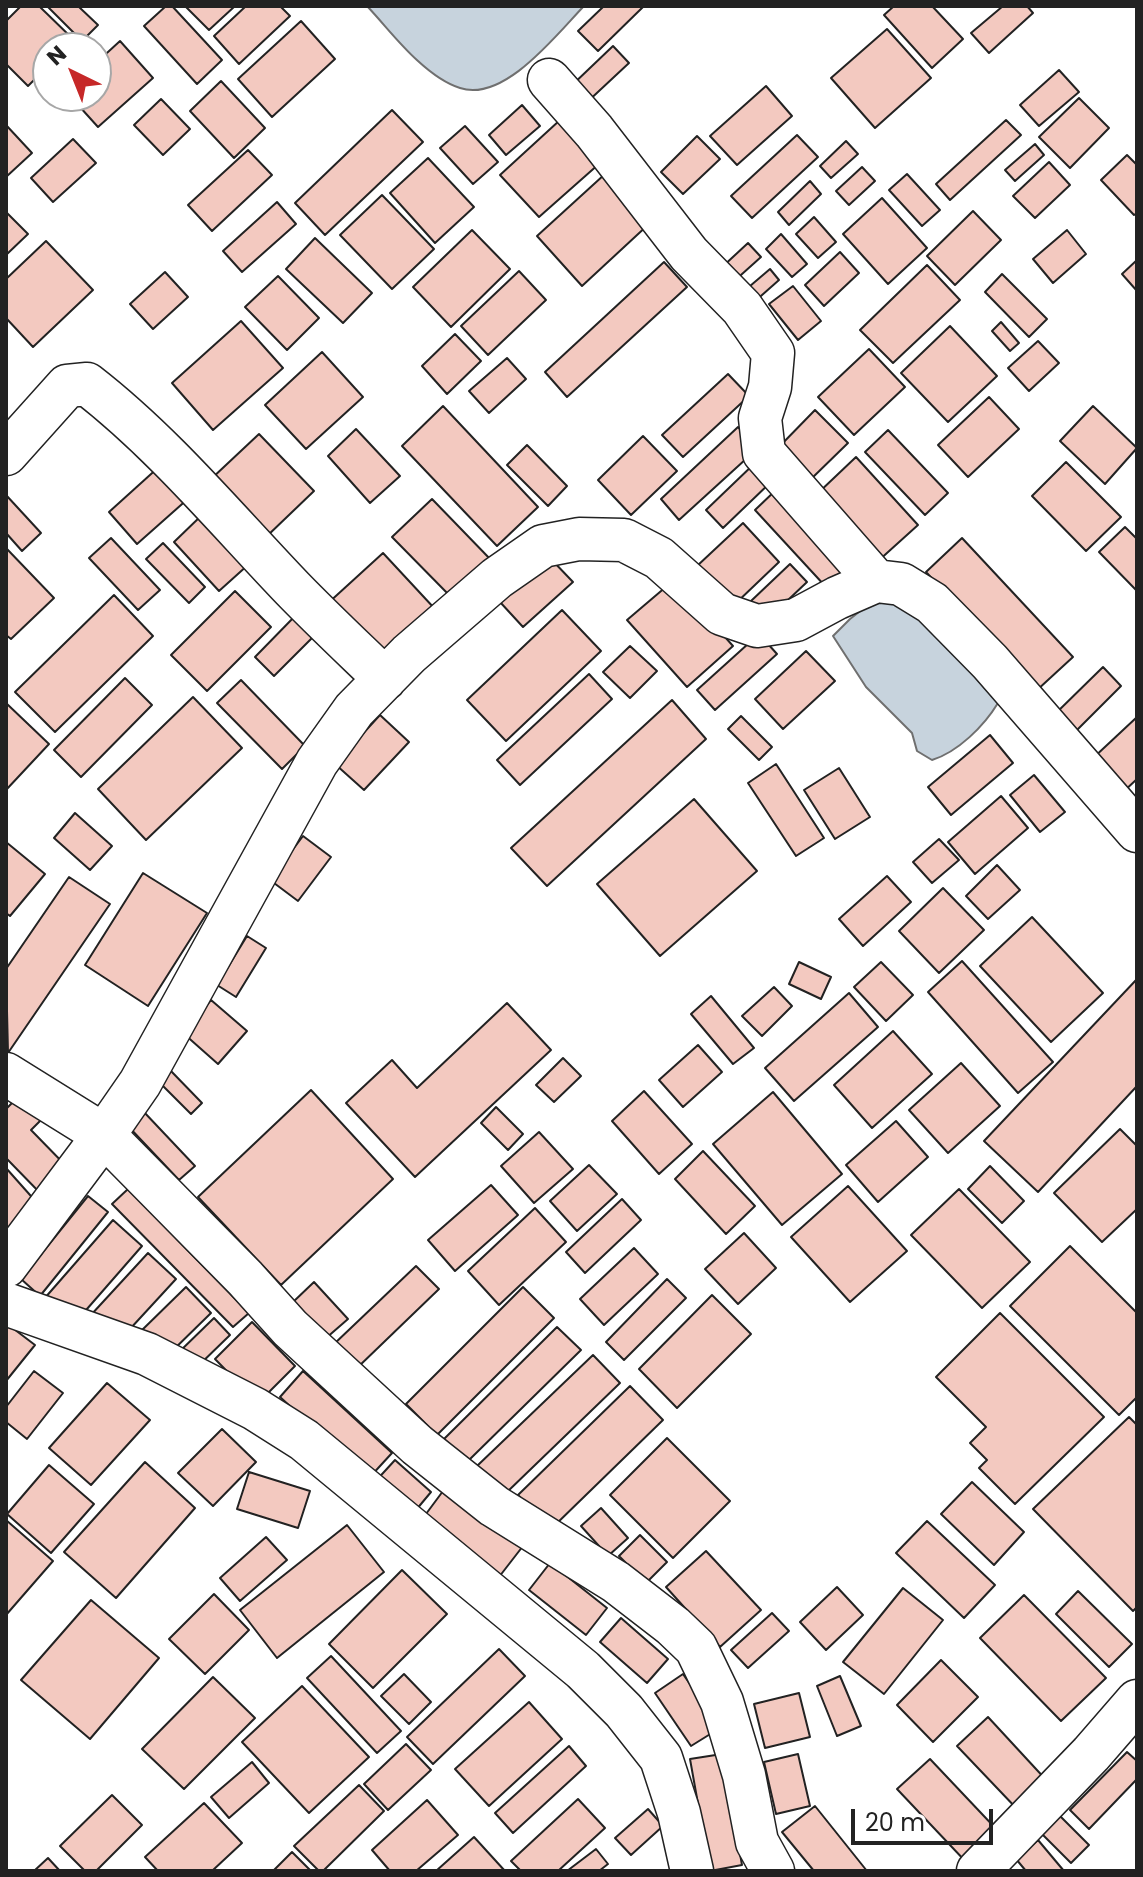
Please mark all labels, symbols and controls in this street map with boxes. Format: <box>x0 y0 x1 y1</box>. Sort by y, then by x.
north arrow <box>32 32 112 112</box>
text: N <box>40 39 73 73</box>
scale bar <box>855 1793 997 1843</box>
text: 20 m <box>865 1806 925 1839</box>

